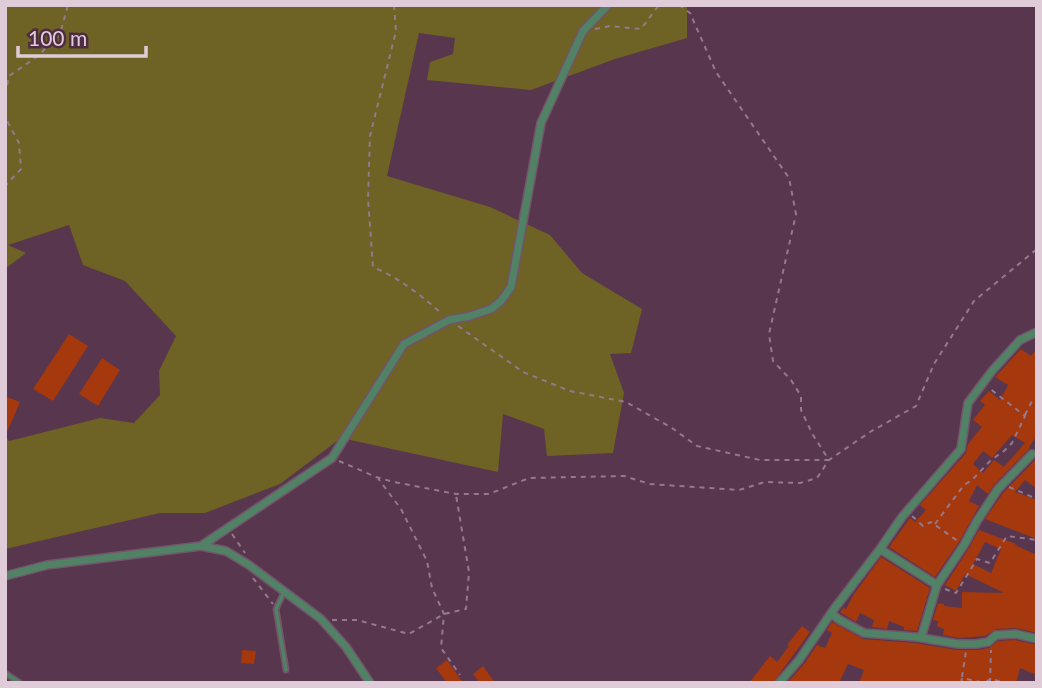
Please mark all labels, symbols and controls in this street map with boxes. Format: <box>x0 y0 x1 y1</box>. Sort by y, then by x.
scale bar <box>18 14 145 58</box>
text: 100 m <box>28 25 87 50</box>

